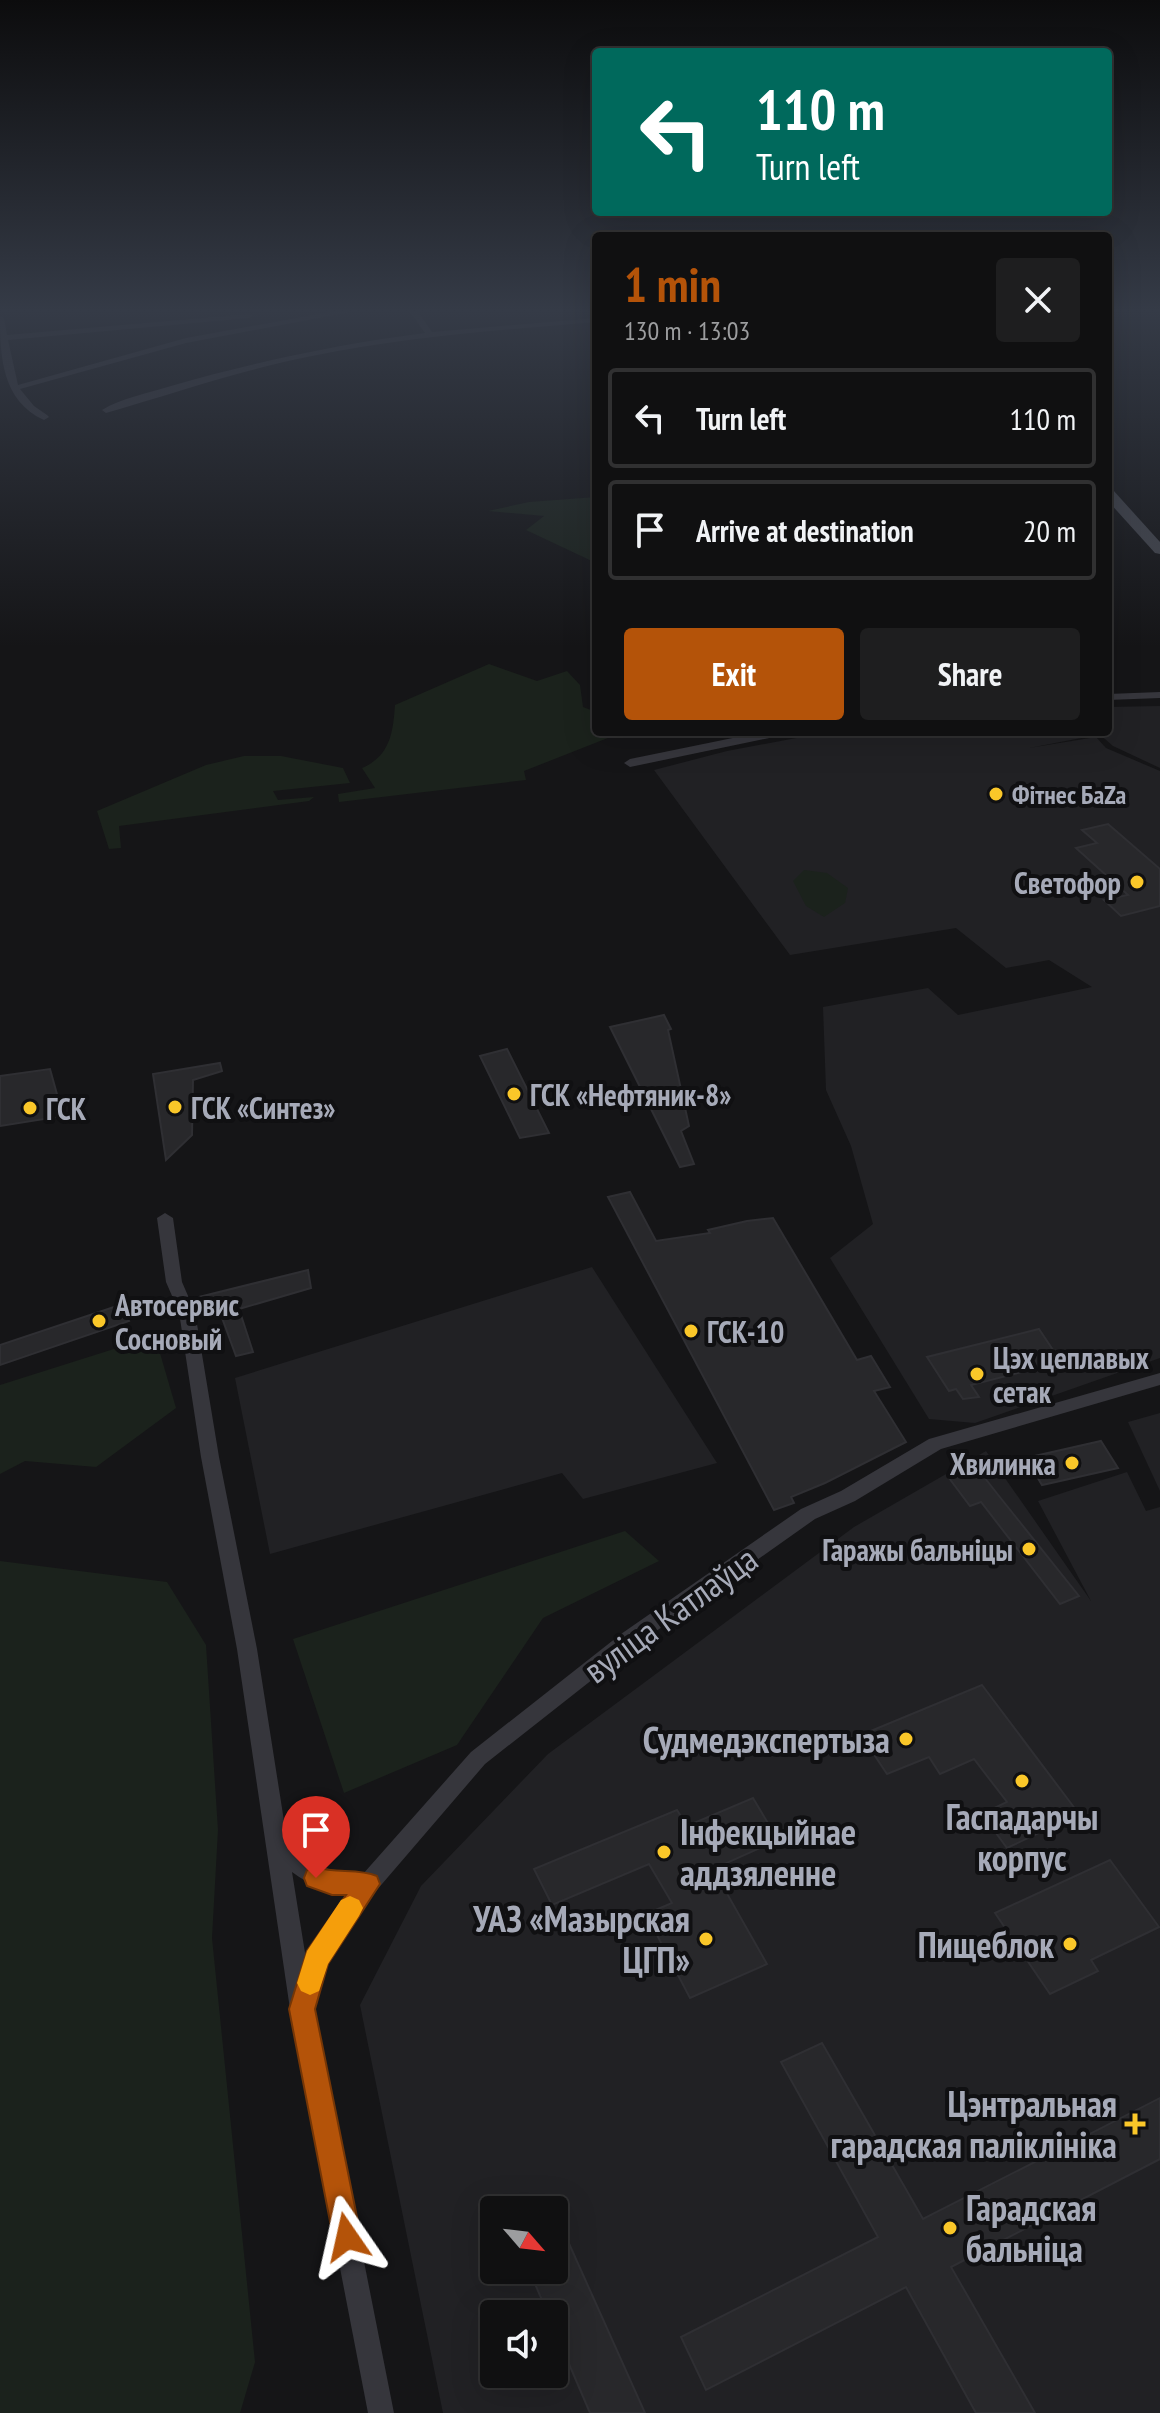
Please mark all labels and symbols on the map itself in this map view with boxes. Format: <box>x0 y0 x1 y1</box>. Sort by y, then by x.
place label: Фітнес БаZa <box>1012 778 1126 811</box>
marker: Фітнес БаZa <box>987 785 1005 803</box>
place label: Светофор <box>1014 863 1121 902</box>
marker: Светофор <box>1128 873 1146 891</box>
place label: ГСК «Нефтяник-8» <box>530 1075 731 1114</box>
marker: ГСК «Нефтяник-8» <box>505 1085 523 1103</box>
place label: ГСК «Синтез» <box>191 1088 335 1127</box>
place label: ГСК <box>46 1089 87 1128</box>
marker: ГСК «Синтез» <box>166 1098 184 1116</box>
marker: ГСК <box>21 1099 39 1117</box>
place label: Автосервис Сосновый <box>114 1285 240 1358</box>
marker: Автосервис Сосновый <box>90 1312 108 1330</box>
place label: ГСК-10 <box>707 1312 784 1351</box>
marker: ГСК-10 <box>682 1322 700 1340</box>
place label: Цэх цеплавых сетак <box>993 1338 1150 1411</box>
marker: Цэх цеплавых сетак <box>968 1365 986 1383</box>
place label: Хвилинка <box>950 1444 1056 1483</box>
marker: Хвилинка <box>1063 1454 1081 1472</box>
place label: Гаражы бальніцы <box>822 1530 1013 1569</box>
street label: вуліца Катлаўца <box>574 1535 766 1693</box>
marker: Гаражы бальніцы <box>1020 1540 1038 1558</box>
place label: Судмедэкспертыза <box>643 1716 890 1763</box>
marker: Судмедэкспертыза <box>897 1730 915 1748</box>
marker: Гаспадарчы корпус <box>1013 1772 1031 1790</box>
place label: Гаспадарчы корпус <box>946 1793 1098 1881</box>
pin <box>282 1796 350 1878</box>
place label: Інфекцыйнае аддзяленне <box>680 1808 856 1896</box>
marker: Інфекцыйнае аддзяленне <box>655 1843 673 1861</box>
place label: УАЗ «Мазырская ЦГП» <box>472 1895 690 1983</box>
place label: Пищеблок <box>918 1921 1054 1968</box>
marker: УАЗ «Мазырская ЦГП» <box>697 1930 715 1948</box>
marker: Пищеблок <box>1061 1935 1079 1953</box>
place label: Цэнтральная гарадская паліклініка <box>830 2080 1117 2168</box>
marker: Цэнтральная гарадская паліклініка <box>1124 2113 1146 2135</box>
place label: Гарадская бальніца <box>966 2184 1096 2272</box>
position arrow <box>305 2195 389 2279</box>
north arrow <box>480 2196 568 2284</box>
marker: Гарадская бальніца <box>941 2219 959 2237</box>

